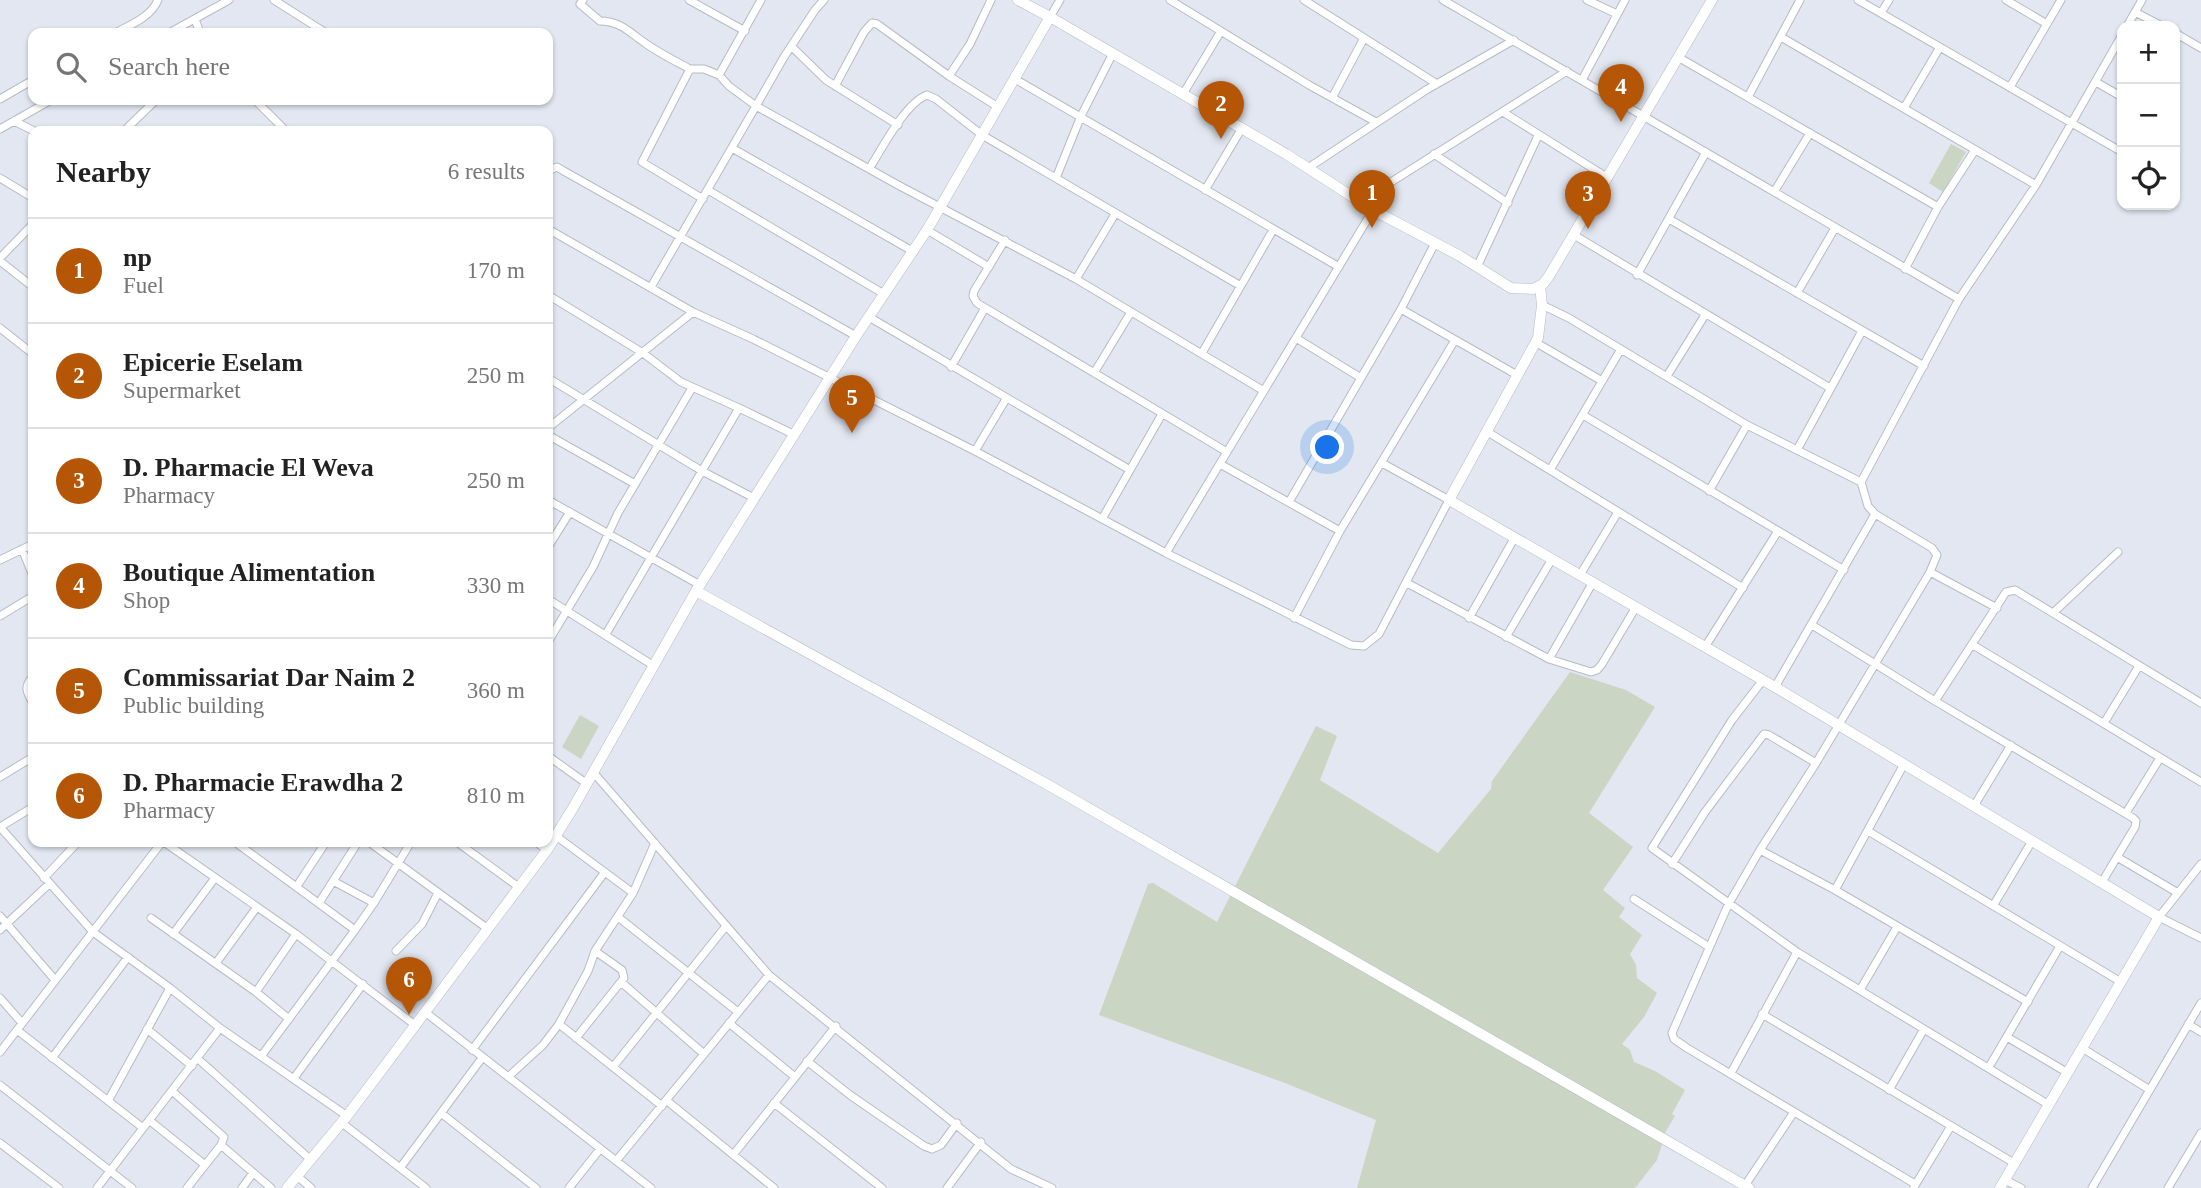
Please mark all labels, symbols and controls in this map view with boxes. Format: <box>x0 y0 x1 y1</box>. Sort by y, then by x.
map controls <box>2117 21 2180 210</box>
button: + <box>2117 21 2180 84</box>
search box <box>28 28 553 105</box>
icon: search <box>52 48 90 86</box>
text: Search here <box>108 52 230 81</box>
pin: 4 <box>1598 64 1644 122</box>
pin: 2 <box>1198 81 1244 139</box>
button: − <box>2117 84 2180 147</box>
button: locate <box>2117 147 2180 210</box>
text: Nearby <box>56 155 151 188</box>
text: 6 results <box>448 159 525 184</box>
pin: 1 <box>1349 170 1395 228</box>
pin: 3 <box>1565 171 1611 229</box>
text: np <box>123 243 152 272</box>
text: 1 <box>73 258 85 283</box>
text: 170 m <box>467 258 525 283</box>
text: Fuel <box>123 273 164 298</box>
text: Epicerie Eselam <box>123 348 303 377</box>
text: 2 <box>73 363 85 388</box>
text: 250 m <box>467 363 525 388</box>
pin: 5 <box>829 375 875 433</box>
text: Supermarket <box>123 378 241 403</box>
your location <box>1310 430 1344 464</box>
text: D. Pharmacie El Weva <box>123 453 374 482</box>
text: 3 <box>73 468 85 493</box>
text: 250 m <box>467 468 525 493</box>
text: Pharmacy <box>123 483 215 508</box>
text: Boutique Alimentation <box>123 558 375 587</box>
text: 4 <box>73 573 85 598</box>
text: 330 m <box>467 573 525 598</box>
text: Shop <box>123 588 170 613</box>
text: Commissariat Dar Naim 2 <box>123 663 415 692</box>
text: 5 <box>73 678 85 703</box>
text: 360 m <box>467 678 525 703</box>
text: Public building <box>123 693 264 718</box>
text: D. Pharmacie Erawdha 2 <box>123 768 403 797</box>
text: 6 <box>73 783 85 808</box>
text: 810 m <box>467 783 525 808</box>
text: Pharmacy <box>123 798 215 823</box>
pin: 6 <box>386 957 432 1015</box>

